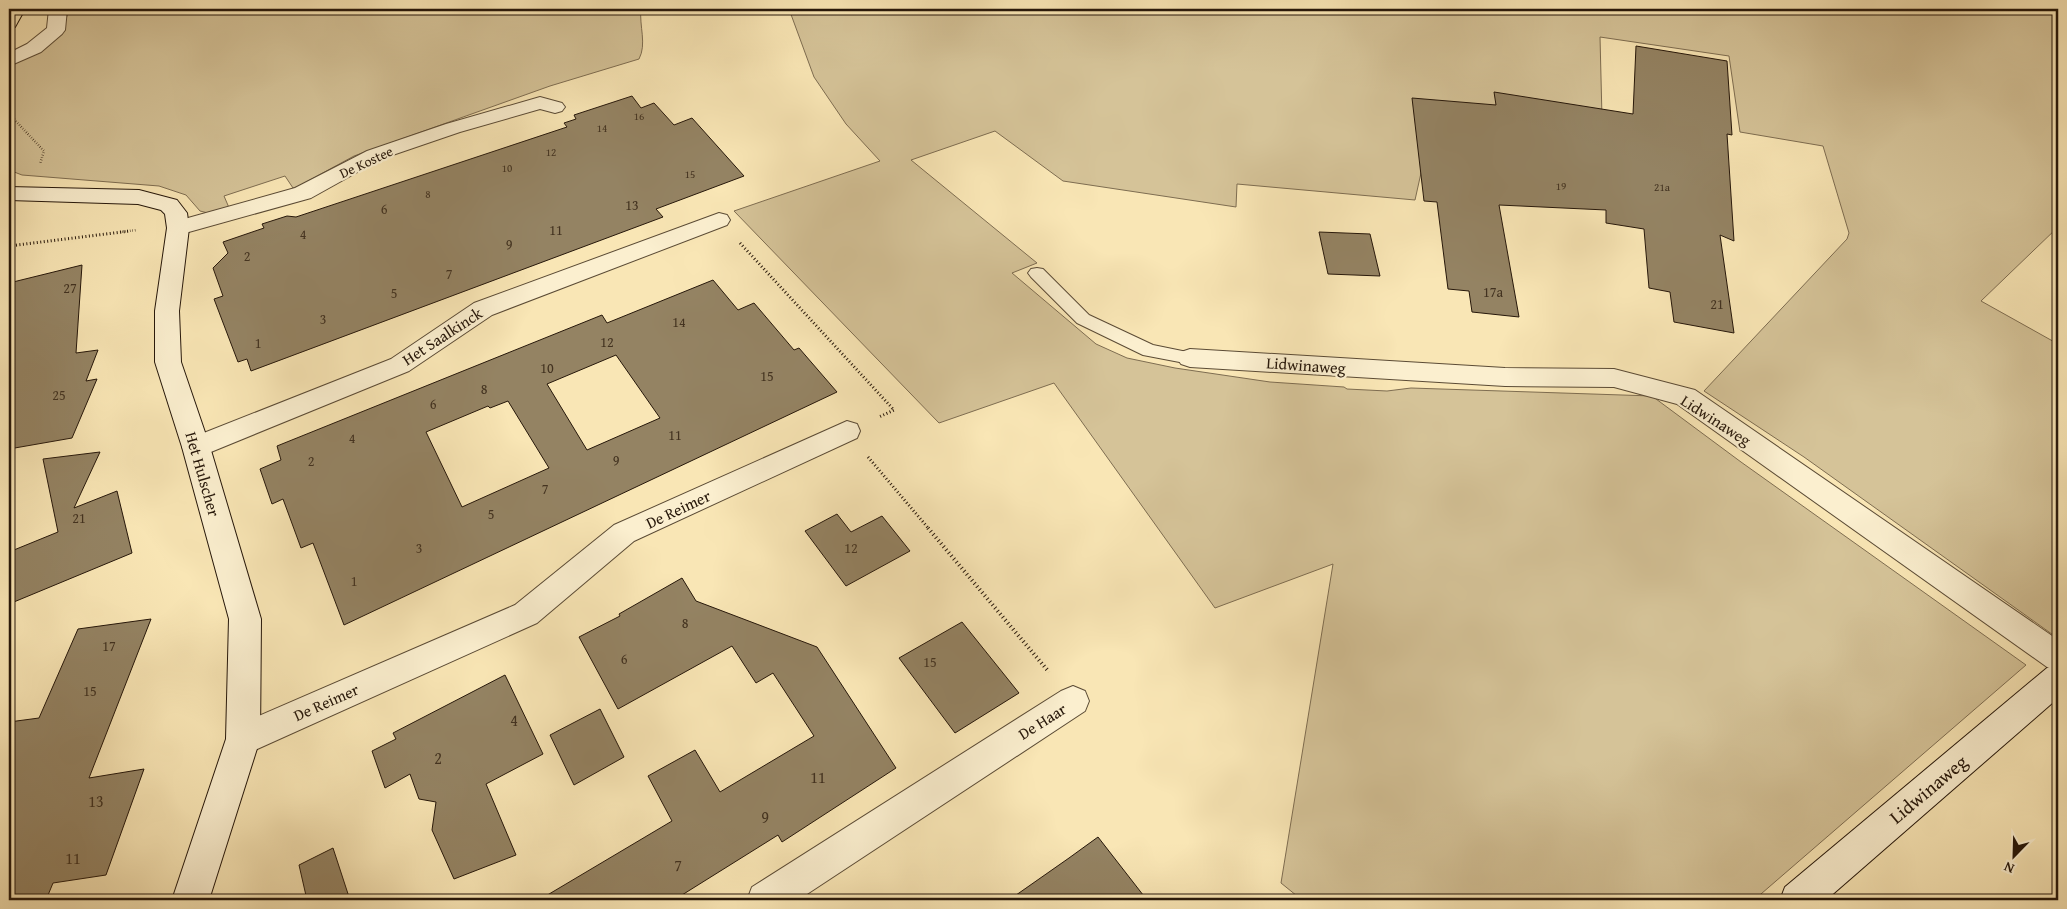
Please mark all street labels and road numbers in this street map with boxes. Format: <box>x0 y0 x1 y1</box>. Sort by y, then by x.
street label: De Kostee <box>336 141 397 183</box>
street label: Het Saalkinck <box>397 301 488 371</box>
street label: Lidwinaweg <box>1266 350 1347 380</box>
street label: Lidwinaweg <box>1676 388 1756 452</box>
street label: Het Hulscher <box>179 429 227 520</box>
street label: De Reimer <box>642 483 715 534</box>
street label: De Reimer <box>290 677 363 727</box>
street label: De Haar <box>1013 697 1071 745</box>
street label: Lidwinaweg <box>1883 748 1974 830</box>

